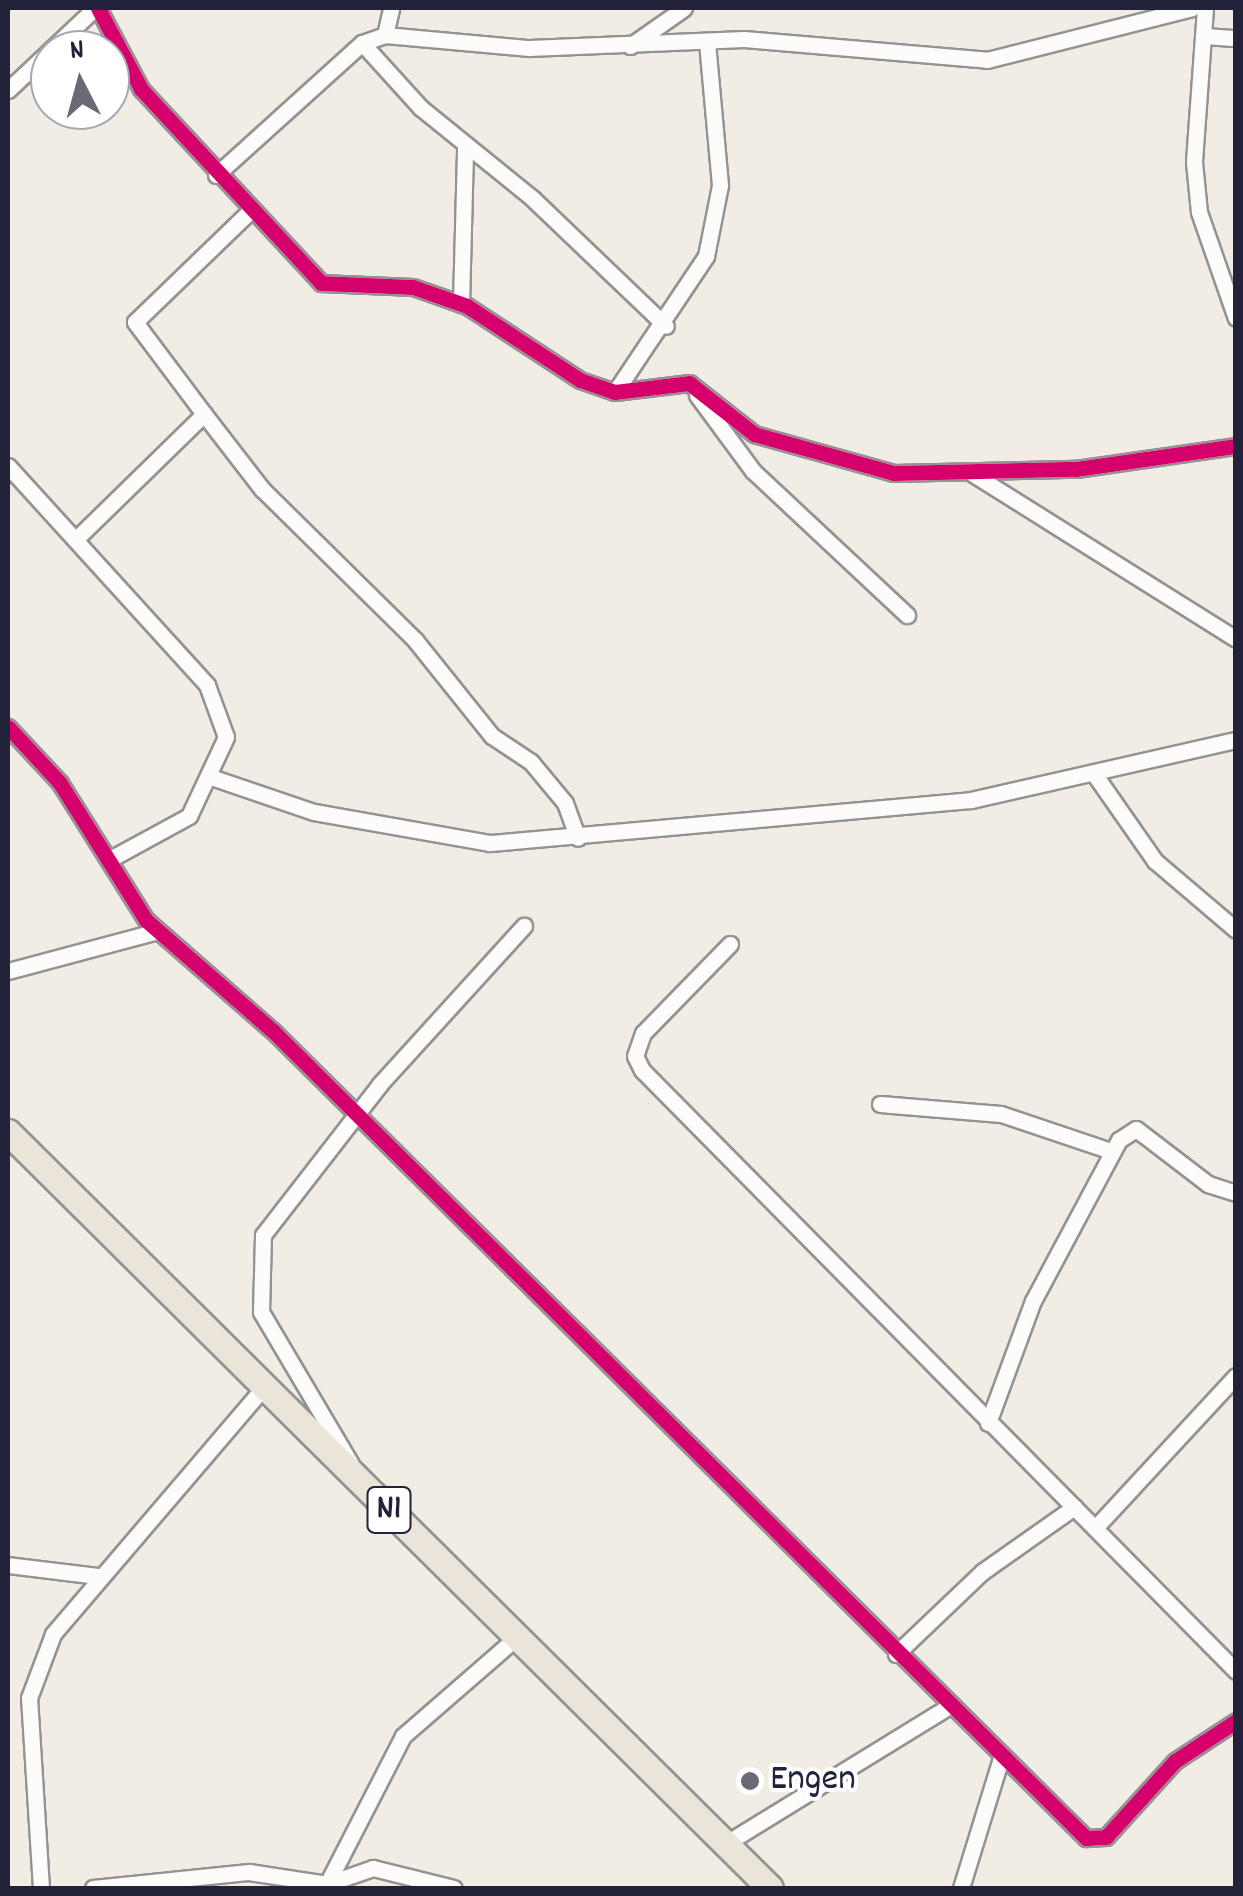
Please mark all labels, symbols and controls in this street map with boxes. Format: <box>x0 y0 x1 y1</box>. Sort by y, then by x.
north arrow <box>30 30 130 130</box>
text: N <box>68 32 86 73</box>
road number: N1 <box>366 1480 412 1540</box>
place label: Engen <box>770 1758 856 1804</box>
marker: Engen <box>739 1770 761 1792</box>

